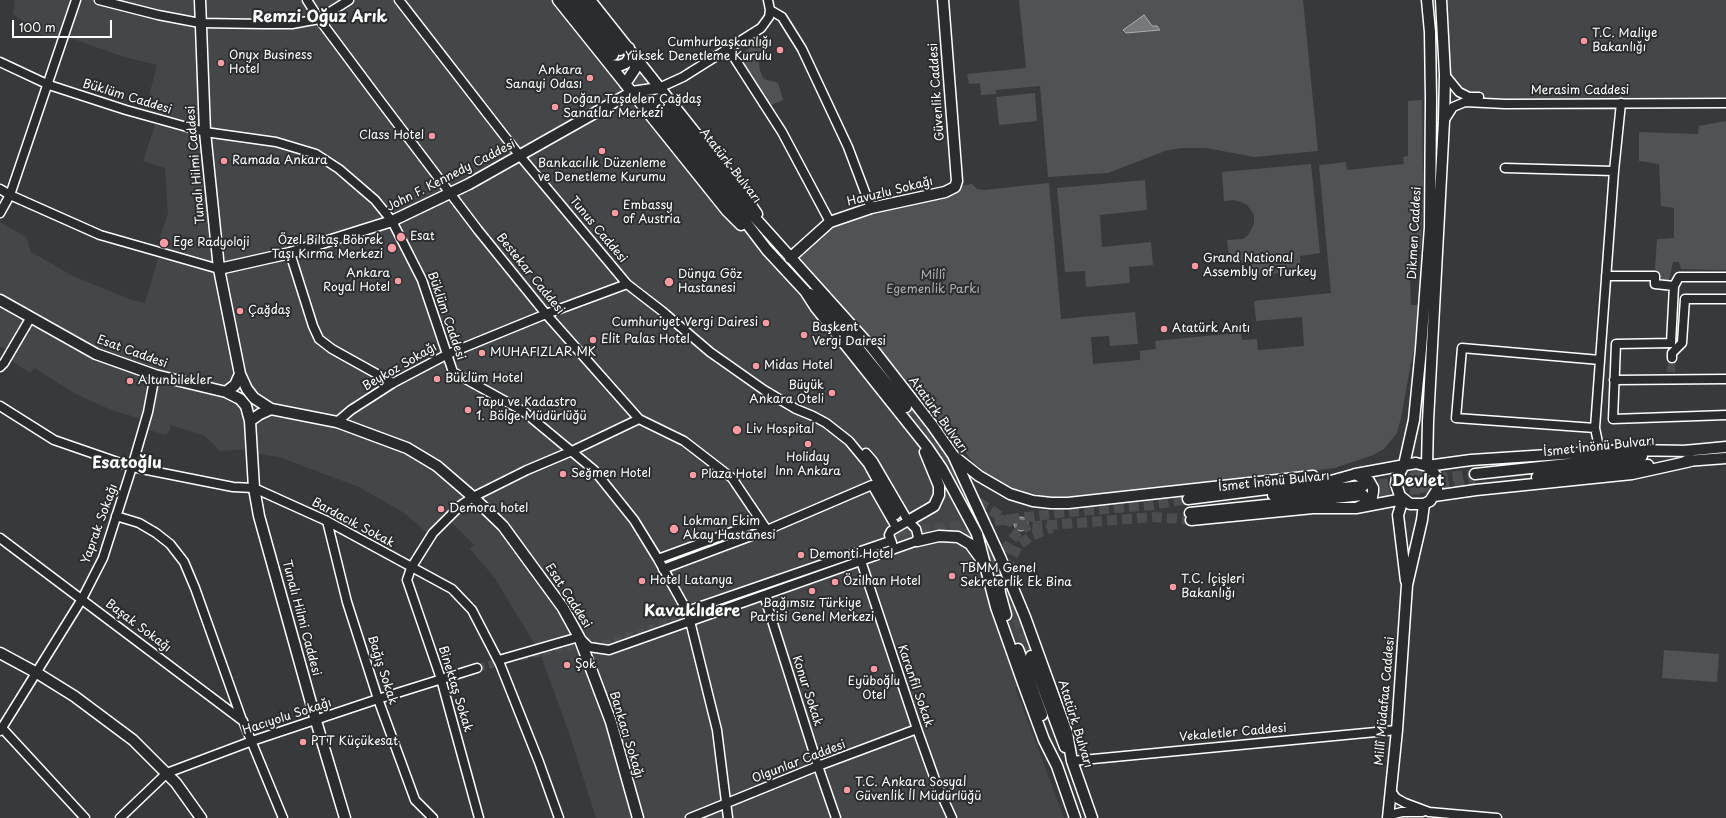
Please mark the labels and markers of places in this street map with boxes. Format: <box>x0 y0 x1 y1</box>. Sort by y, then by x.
place label: T.C. Maliye Bakanlığı <box>1592 27 1657 55</box>
place label: Cumhurbaşkanlığı Yüksek Denetleme Kurulu <box>625 36 772 64</box>
marker: T.C. Maliye Bakanlığı <box>1579 36 1589 46</box>
marker: Cumhurbaşkanlığı Yüksek Denetleme Kurulu <box>775 45 785 55</box>
place label: Onyx Business Hotel <box>229 49 312 77</box>
marker: Onyx Business Hotel <box>216 58 226 68</box>
place label: Ankara Sanayi Odası <box>505 64 582 92</box>
marker: Ankara Sanayi Odası <box>585 73 595 83</box>
place label: Doğan Taşdelen Çağdaş Sanatlar Merkezi <box>563 93 702 121</box>
marker: Doğan Taşdelen Çağdaş Sanatlar Merkezi <box>550 102 560 112</box>
place label: Class Hotel <box>359 129 424 143</box>
marker: Class Hotel <box>427 131 437 141</box>
marker: Bankacılık Düzenleme ve Denetleme Kurumu <box>597 146 607 156</box>
place label: Ramada Ankara <box>232 154 328 168</box>
marker: Ramada Ankara <box>219 156 229 166</box>
place label: Bankacılık Düzenleme ve Denetleme Kurumu <box>538 157 666 185</box>
place label: Embassy of Austria <box>623 199 680 227</box>
marker: Embassy of Austria <box>610 208 620 218</box>
place label: Esat <box>410 230 435 244</box>
marker: Esat <box>395 231 407 243</box>
place label: Özel Biltaş Böbrek Taşı Kırma Merkezi <box>271 234 383 262</box>
place label: Ege Radyoloji <box>173 236 250 250</box>
marker: Ege Radyoloji <box>158 237 170 249</box>
marker: Özel Biltaş Böbrek Taşı Kırma Merkezi <box>386 242 398 254</box>
place label: Grand National Assembly of Turkey <box>1203 252 1317 280</box>
marker: Grand National Assembly of Turkey <box>1190 261 1200 271</box>
place label: Ankara Royal Hotel <box>323 267 390 295</box>
place label: Dünya Göz Hastanesi <box>678 268 742 296</box>
marker: Ankara Royal Hotel <box>393 276 403 286</box>
marker: Dünya Göz Hastanesi <box>663 276 675 288</box>
place label: Çağdaş <box>248 304 291 318</box>
marker: Çağdaş <box>235 306 245 316</box>
place label: Cumhuriyet Vergi Dairesi <box>612 316 758 330</box>
marker: Cumhuriyet Vergi Dairesi <box>761 318 771 328</box>
place label: Başkent Vergi Dairesi <box>812 321 886 349</box>
place label: Atatürk Anıtı <box>1172 322 1250 336</box>
marker: Atatürk Anıtı <box>1159 324 1169 334</box>
marker: Başkent Vergi Dairesi <box>799 330 809 340</box>
place label: Elit Palas Hotel <box>601 333 690 347</box>
marker: Elit Palas Hotel <box>588 335 598 345</box>
place label: MUHAFIZLAR MK <box>490 346 596 360</box>
marker: MUHAFIZLAR MK <box>477 348 487 358</box>
place label: Midas Hotel <box>764 359 833 373</box>
marker: Midas Hotel <box>751 361 761 371</box>
place label: Büklüm Hotel <box>445 372 523 386</box>
place label: Altunbilekler <box>138 374 212 388</box>
marker: Büklüm Hotel <box>432 374 442 384</box>
marker: Altunbilekler <box>125 376 135 386</box>
place label: Büyük Ankara Oteli <box>749 379 824 407</box>
marker: Büyük Ankara Oteli <box>827 388 837 398</box>
place label: Tapu ve Kadastro 1. Bölge Müdürlüğü <box>476 396 587 424</box>
marker: Tapu ve Kadastro 1. Bölge Müdürlüğü <box>463 405 473 415</box>
place label: Liv Hospital <box>746 423 815 437</box>
marker: Liv Hospital <box>731 424 743 436</box>
marker: Holiday Inn Ankara <box>803 439 813 449</box>
place label: Holiday Inn Ankara <box>775 451 841 479</box>
place label: Seğmen Hotel <box>571 467 651 481</box>
place label: Plaza Hotel <box>701 468 766 482</box>
marker: Seğmen Hotel <box>558 469 568 479</box>
marker: Plaza Hotel <box>688 470 698 480</box>
place label: Demora hotel <box>449 502 528 516</box>
marker: Demora hotel <box>436 504 446 514</box>
place label: Lokman Ekim Akay Hastanesi <box>683 515 776 543</box>
marker: Lokman Ekim Akay Hastanesi <box>668 523 680 535</box>
place label: Demonti Hotel <box>809 548 893 562</box>
marker: Demonti Hotel <box>796 550 806 560</box>
place label: TBMM Genel Sekreterlik Ek Bina <box>960 562 1072 590</box>
marker: TBMM Genel Sekreterlik Ek Bina <box>947 571 957 581</box>
place label: T.C. İçişleri Bakanlığı <box>1181 573 1245 601</box>
place label: Hotel Latanya <box>650 574 733 588</box>
place label: Özilhan Hotel <box>843 575 921 589</box>
marker: Hotel Latanya <box>637 576 647 586</box>
marker: Özilhan Hotel <box>830 577 840 587</box>
marker: T.C. İçişleri Bakanlığı <box>1168 582 1178 592</box>
marker: Bağımsız Türkiye Partisi Genel Merkezi <box>807 586 817 596</box>
place label: Bağımsız Türkiye Partisi Genel Merkezi <box>750 597 874 625</box>
place label: Şok <box>575 658 597 672</box>
marker: Şok <box>562 660 572 670</box>
marker: Eyüboğlu Otel <box>869 664 879 674</box>
place label: Eyüboğlu Otel <box>848 675 900 703</box>
place label: PTT Küçükesat <box>311 735 398 749</box>
marker: PTT Küçükesat <box>298 737 308 747</box>
place label: T.C. Ankara Sosyal Güvenlik İl Müdürlüğü <box>855 776 981 804</box>
marker: T.C. Ankara Sosyal Güvenlik İl Müdürlüğü <box>842 785 852 795</box>

